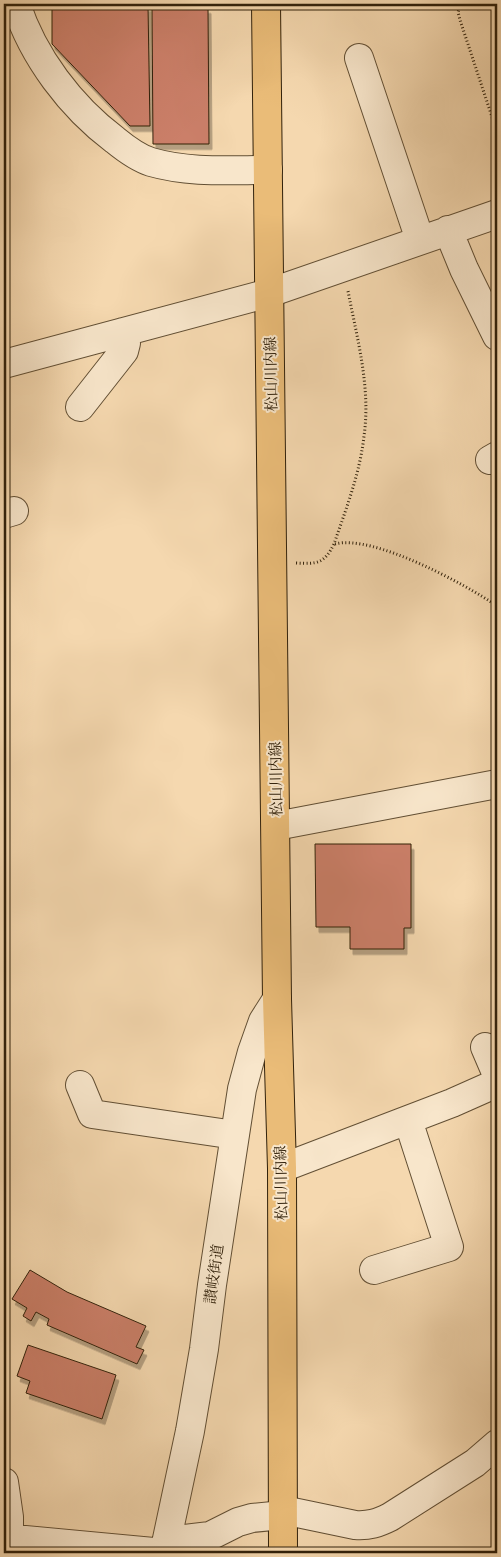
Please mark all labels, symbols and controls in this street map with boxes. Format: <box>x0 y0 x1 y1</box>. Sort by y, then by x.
street label: 松山川内線 <box>262 336 281 412</box>
street label: 松山川内線 <box>267 741 286 817</box>
street label: 松山川内線 <box>272 1145 291 1221</box>
street label: 讃岐街道 <box>202 1243 227 1305</box>

